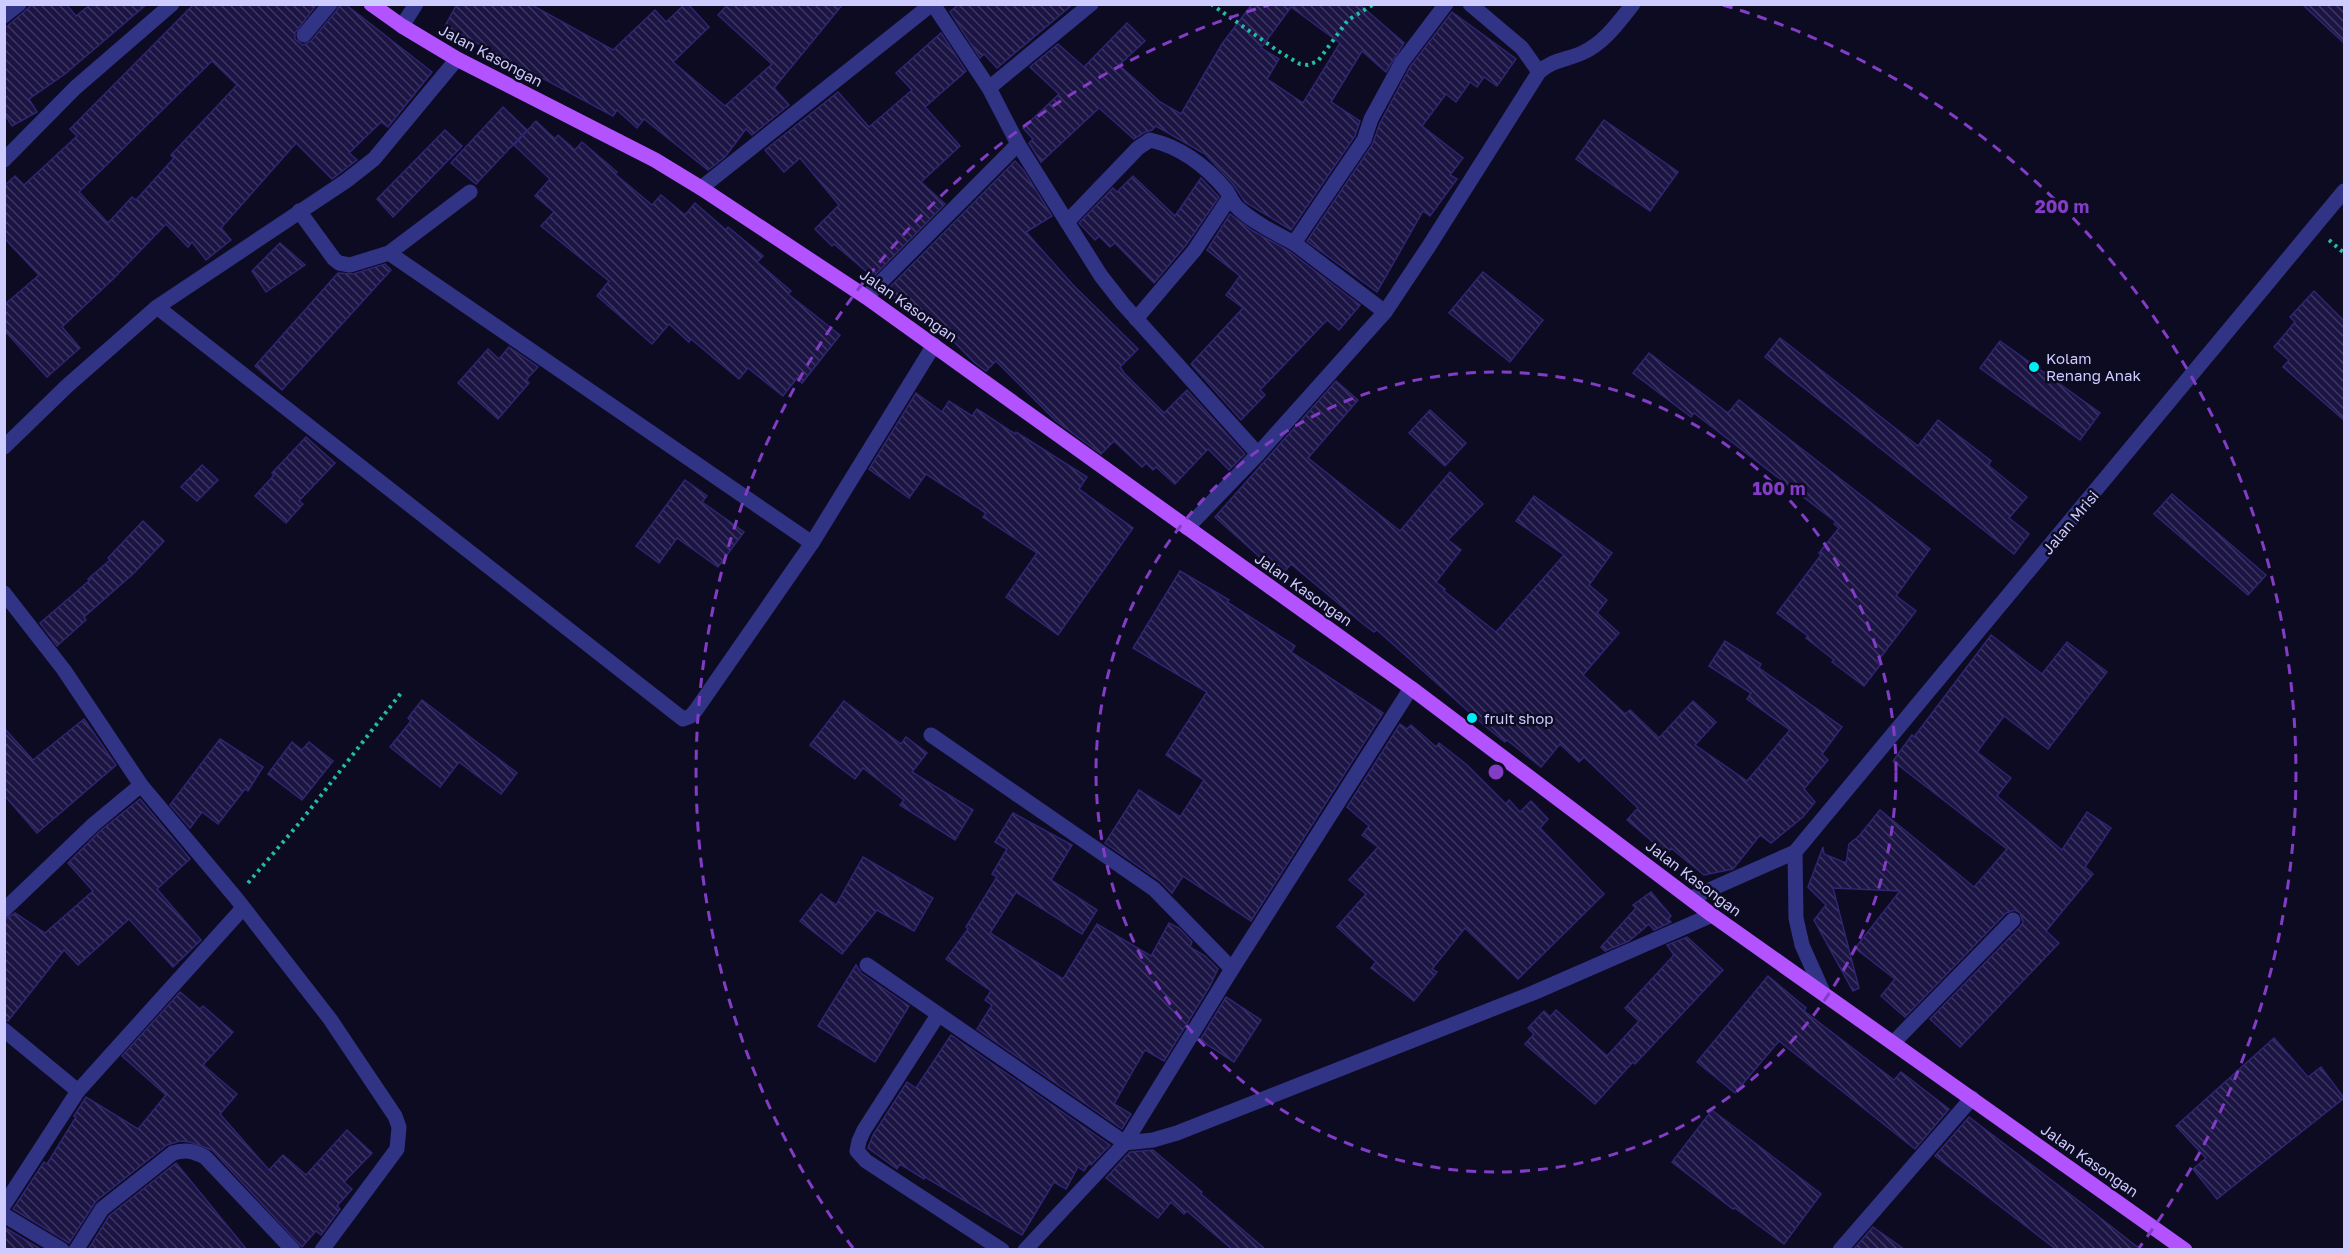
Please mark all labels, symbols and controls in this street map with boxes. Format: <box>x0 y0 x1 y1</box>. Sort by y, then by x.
street label: Jalan Kasongan <box>436 20 546 90</box>
text: 200 m <box>2035 195 2089 217</box>
street label: Jalan Kasongan <box>857 265 961 345</box>
place label: Kolam Renang Anak <box>2046 349 2141 384</box>
marker: Kolam Renang Anak <box>2027 360 2041 374</box>
text: 100 m <box>1753 477 1805 499</box>
street label: Jalan Mrisi <box>2038 486 2102 558</box>
street label: Jalan Kasongan <box>1252 549 1356 629</box>
place label: fruit shop <box>1484 709 1554 727</box>
marker: fruit shop <box>1465 711 1479 725</box>
centre of rings <box>1486 762 1506 782</box>
street label: Jalan Kasongan <box>1643 836 1745 920</box>
street label: Jalan Kasongan <box>2038 1120 2142 1200</box>

